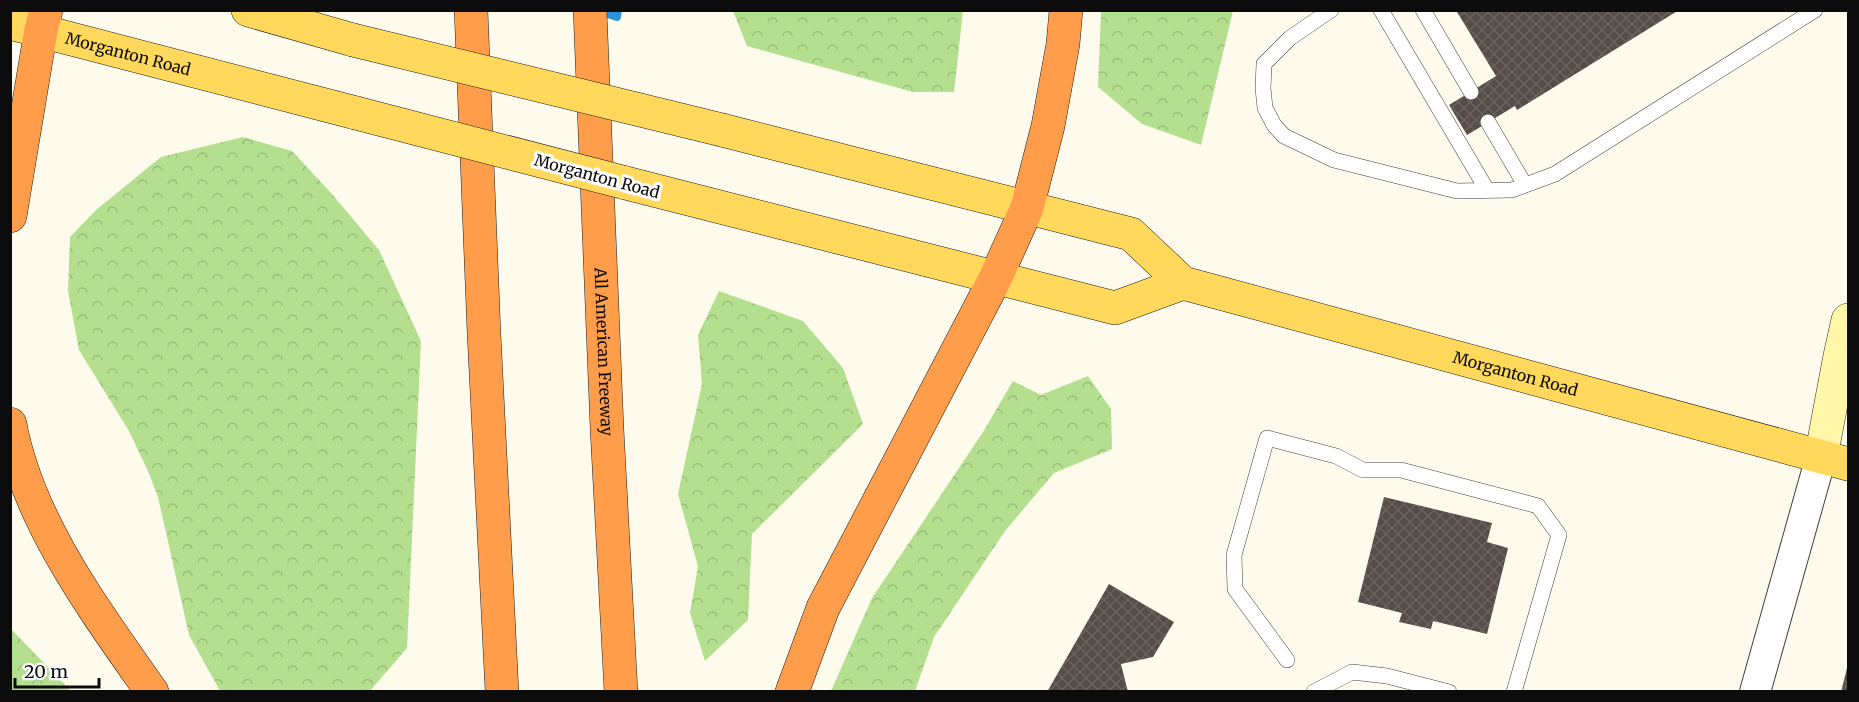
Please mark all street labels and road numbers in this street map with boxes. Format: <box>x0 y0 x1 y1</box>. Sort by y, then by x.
street label: Morganton Road <box>63 28 193 80</box>
street label: Morganton Road <box>532 150 662 202</box>
street label: All American Freeway <box>590 266 617 437</box>
street label: Morganton Road <box>1451 347 1581 400</box>

